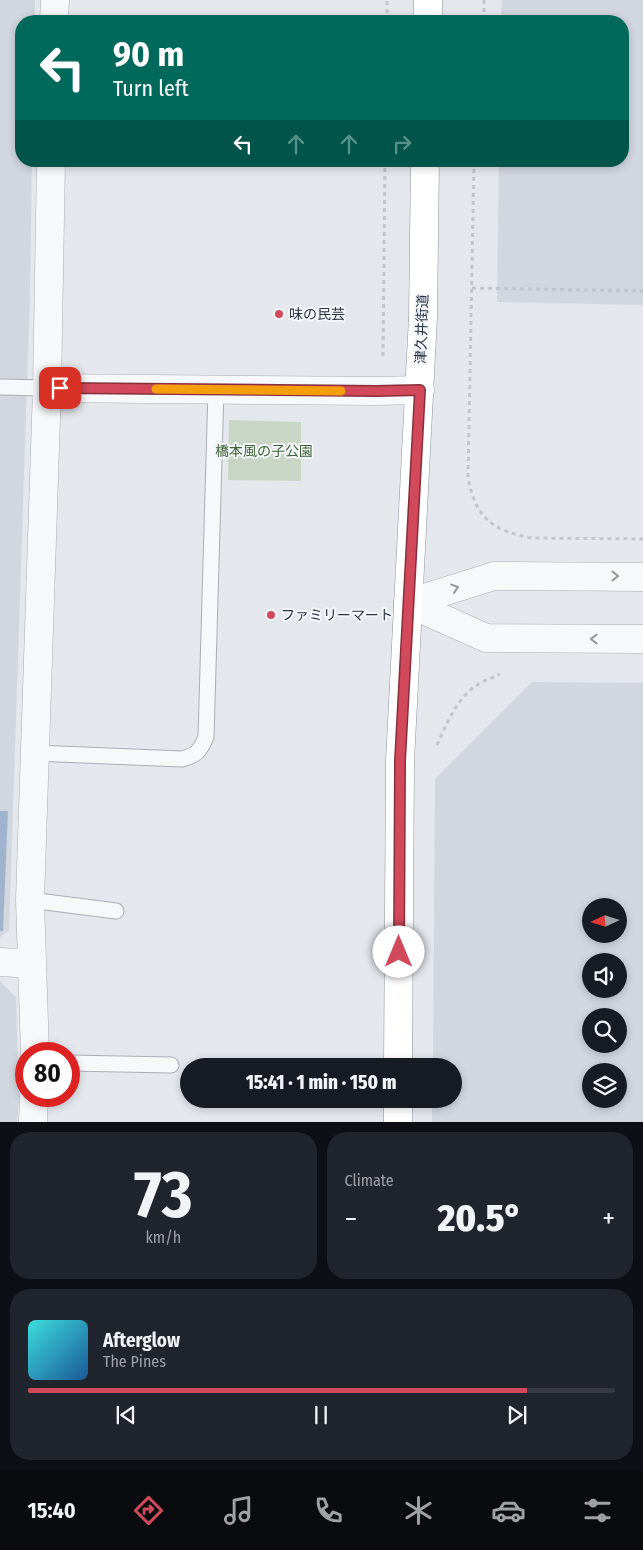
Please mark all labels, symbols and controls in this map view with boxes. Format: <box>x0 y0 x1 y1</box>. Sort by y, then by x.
text: 90 m <box>113 33 184 75</box>
icon: left <box>30 35 95 100</box>
text: Turn left <box>113 75 189 102</box>
icon: left <box>229 130 257 158</box>
icon: ahead <box>282 130 310 158</box>
icon: ahead <box>335 130 363 158</box>
icon: right <box>388 130 416 158</box>
street label: 津久井街道 <box>412 294 432 364</box>
place label: 味の民芸 <box>289 306 345 323</box>
marker: 味の民芸 <box>273 308 285 320</box>
pin <box>39 367 81 409</box>
icon: arrive <box>46 374 74 402</box>
park label: 橋本風の子公園 <box>215 443 313 460</box>
one-way arrow <box>612 571 620 581</box>
one-way arrow <box>450 584 458 594</box>
place label: ファミリーマート <box>281 607 393 624</box>
marker: ファミリーマート <box>265 609 277 621</box>
one-way arrow <box>590 633 598 644</box>
north arrow <box>582 898 628 942</box>
map controls <box>582 898 627 1108</box>
position arrow <box>372 925 424 977</box>
button: sound <box>582 953 627 998</box>
button: search <box>582 1008 627 1053</box>
speed limit sign: 80 <box>15 1042 80 1107</box>
button: layers <box>582 1063 627 1108</box>
text: 15:41 · 1 min · 150 m <box>246 1071 396 1094</box>
text: 73 <box>134 1156 192 1234</box>
text: Climate <box>345 1171 394 1190</box>
text: 20.5° <box>437 1195 522 1241</box>
text: − <box>345 1202 357 1235</box>
text: + <box>602 1202 615 1235</box>
text: km/h <box>145 1228 181 1247</box>
text: Afterglow <box>103 1329 180 1352</box>
text: The Pines <box>103 1352 166 1371</box>
icon: previous <box>112 1401 140 1429</box>
icon: pause <box>307 1401 335 1429</box>
icon: next <box>503 1401 531 1429</box>
icon: directions <box>131 1493 166 1528</box>
icon: music <box>221 1493 256 1528</box>
icon: phone <box>311 1493 346 1528</box>
icon: climate <box>401 1493 436 1528</box>
icon: car <box>491 1493 526 1528</box>
icon: filters <box>580 1493 615 1528</box>
text: 15:40 <box>27 1497 76 1524</box>

